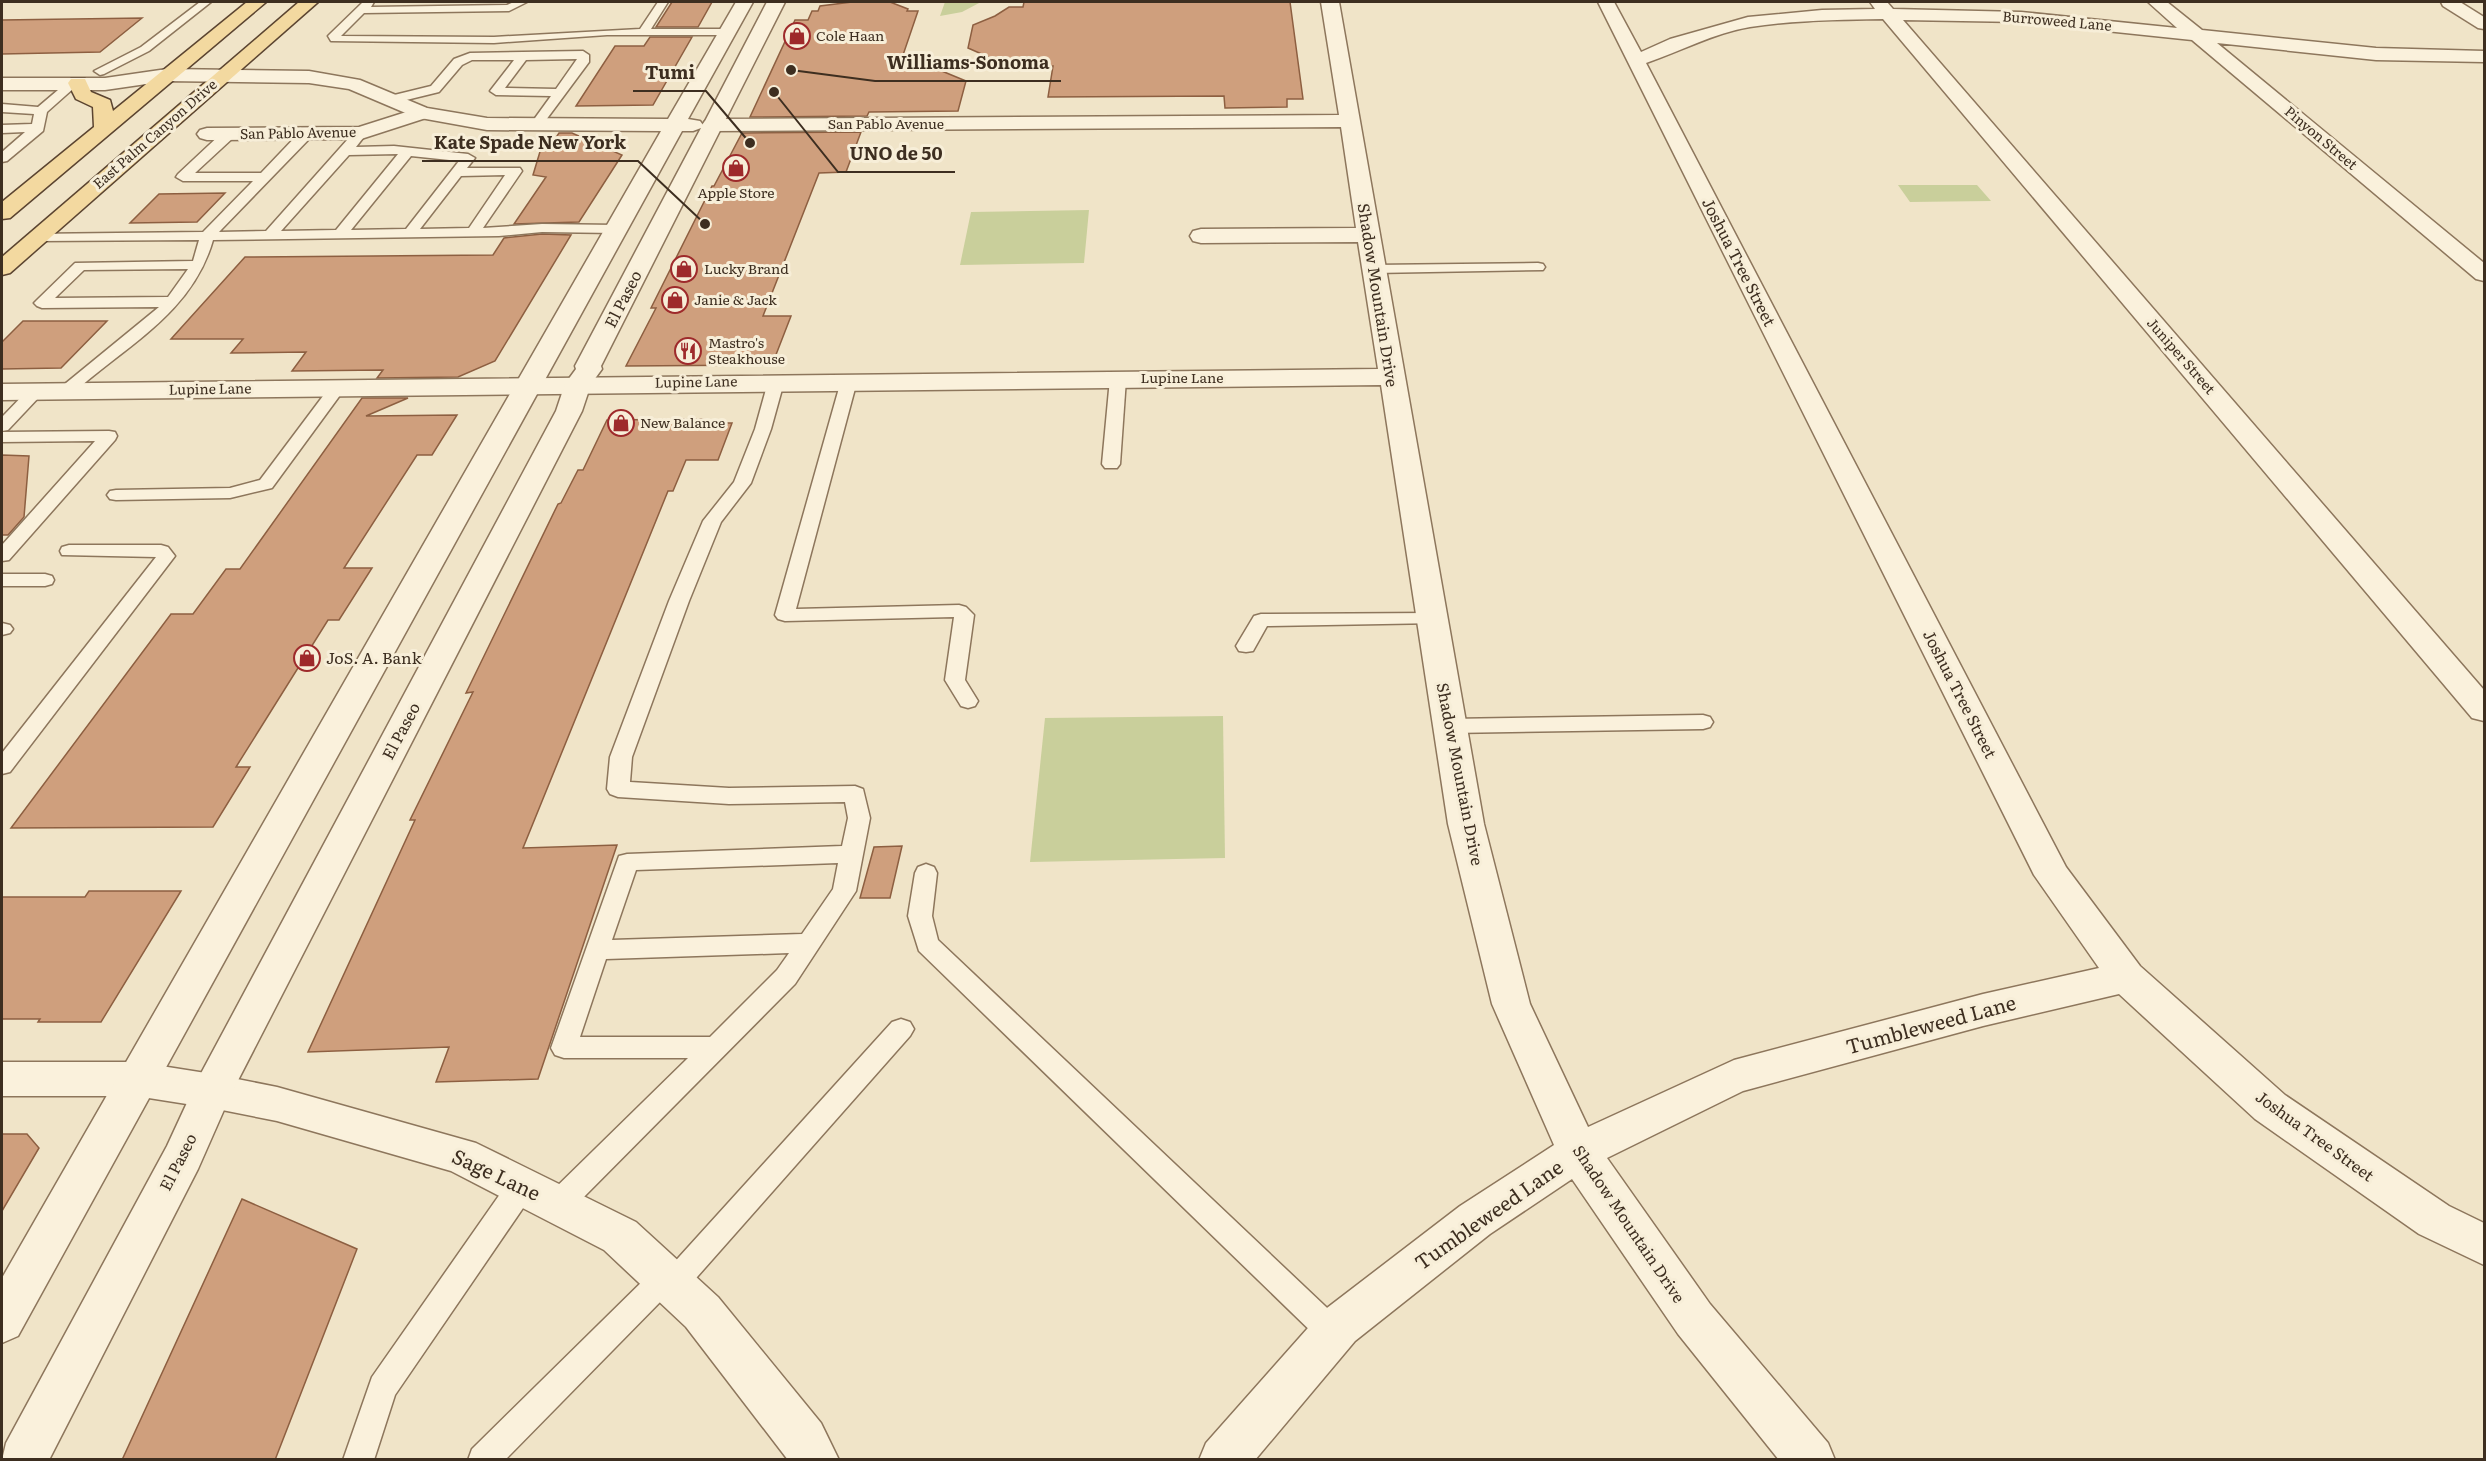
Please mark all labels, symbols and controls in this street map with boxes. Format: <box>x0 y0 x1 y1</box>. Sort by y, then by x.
street label: Burroweed Lane <box>2002 5 2113 35</box>
shop icon: Cole Haan <box>782 21 812 51</box>
place label: Cole Haan <box>816 25 884 45</box>
callout: Williams-Sonoma <box>875 45 1061 81</box>
text: Williams-Sonoma <box>887 48 1050 75</box>
callout: Tumi <box>633 55 706 91</box>
text: Tumi <box>645 58 695 85</box>
street label: East Palm Canyon Drive <box>88 74 221 193</box>
street label: Pinyon Street <box>2281 101 2363 174</box>
street label: San Pablo Avenue <box>828 113 944 133</box>
street label: San Pablo Avenue <box>240 121 356 143</box>
callout: Kate Spade New York <box>422 125 638 161</box>
text: Kate Spade New York <box>434 128 627 155</box>
callout: UNO de 50 <box>838 136 955 172</box>
text: UNO de 50 <box>849 139 943 166</box>
shop icon: Apple Store <box>721 153 751 183</box>
place label: Apple Store <box>697 182 775 202</box>
street label: Joshua Tree Street <box>1697 193 1783 330</box>
street label: Shadow Mountain Drive <box>1353 201 1405 389</box>
shop icon: Lucky Brand <box>669 254 699 284</box>
place label: Lucky Brand <box>704 258 789 278</box>
street label: El Paseo <box>597 266 647 331</box>
shop icon: Janie & Jack <box>660 285 690 315</box>
place label: Janie & Jack <box>694 289 777 309</box>
street label: Juniper Street <box>2143 313 2221 398</box>
place label: Mastro's Steakhouse <box>708 332 785 368</box>
restaurant icon: Mastro's Steakhouse <box>673 336 703 366</box>
street label: Lupine Lane <box>1141 367 1223 387</box>
street label: Lupine Lane <box>654 370 738 392</box>
street label: Lupine Lane <box>168 377 252 399</box>
shop icon: New Balance <box>606 408 636 438</box>
place label: New Balance <box>640 412 725 432</box>
street label: Joshua Tree Street <box>1918 625 2004 762</box>
shop icon: JoS. A. Bank <box>292 643 322 673</box>
place label: JoS. A. Bank <box>326 645 422 669</box>
street label: Shadow Mountain Drive <box>1431 680 1490 867</box>
street label: El Paseo <box>375 698 425 763</box>
street label: Tumbleweed Lane <box>1842 986 2019 1060</box>
street label: Joshua Tree Street <box>2251 1084 2380 1187</box>
street label: El Paseo <box>152 1129 202 1194</box>
street label: Sage Lane <box>448 1140 546 1207</box>
street label: Shadow Mountain Drive <box>1568 1140 1692 1307</box>
street label: Tumbleweed Lane <box>1408 1151 1568 1276</box>

